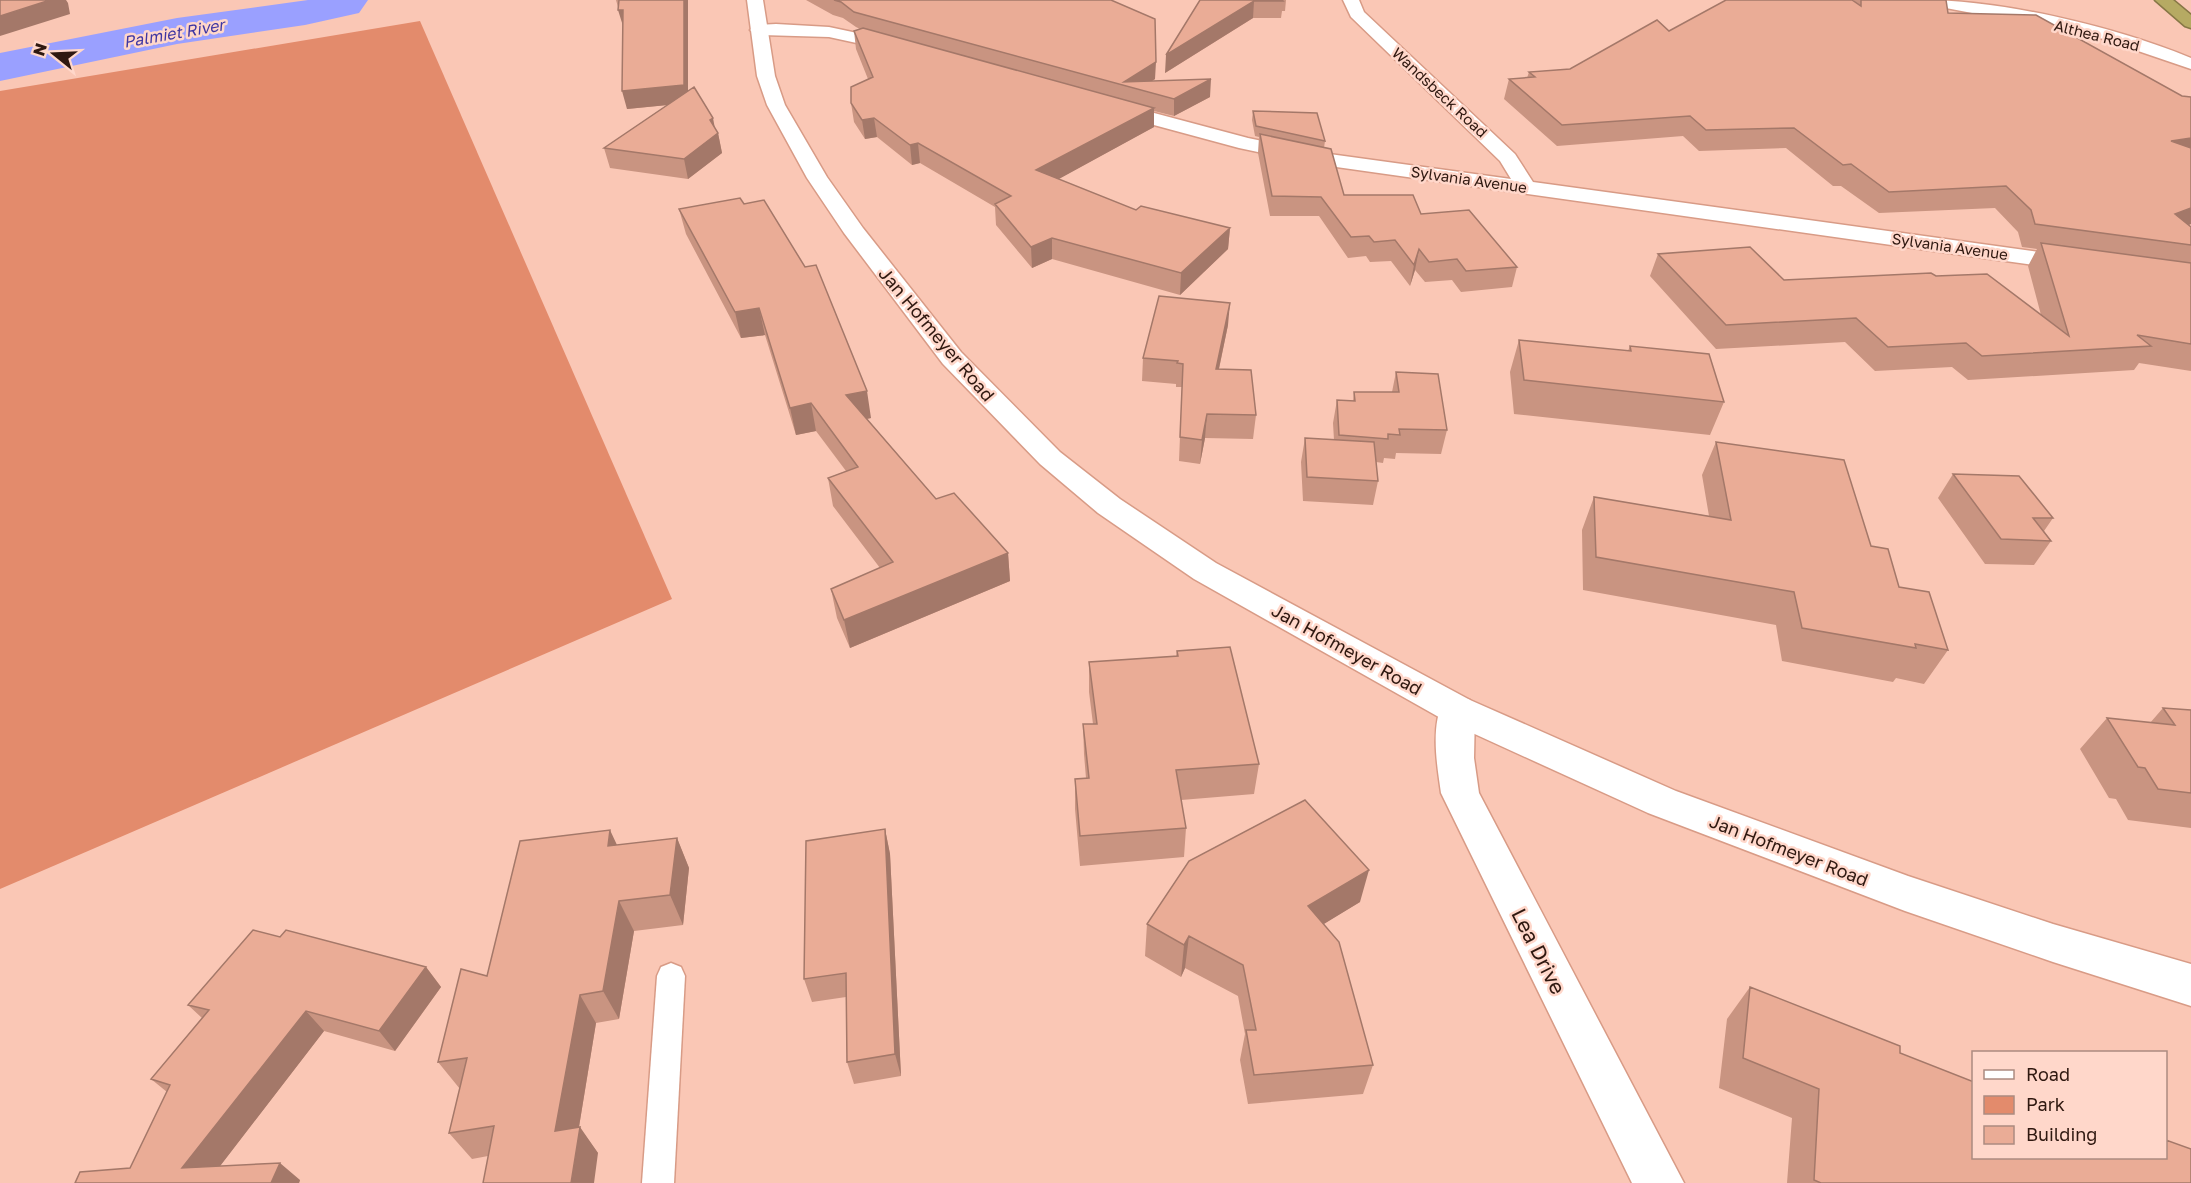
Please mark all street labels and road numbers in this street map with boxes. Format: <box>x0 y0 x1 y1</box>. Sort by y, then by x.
street label: Althea Road <box>2053 16 2141 54</box>
street label: Wandsbeck Road <box>1389 43 1491 141</box>
street label: Sylvania Avenue <box>1410 162 1529 196</box>
street label: Sylvania Avenue <box>1891 229 2010 263</box>
street label: Jan Hofmeyer Road <box>874 262 1000 406</box>
street label: Jan Hofmeyer Road <box>1268 599 1426 699</box>
street label: Jan Hofmeyer Road <box>1706 810 1872 890</box>
street label: Lea Drive <box>1506 904 1572 998</box>

